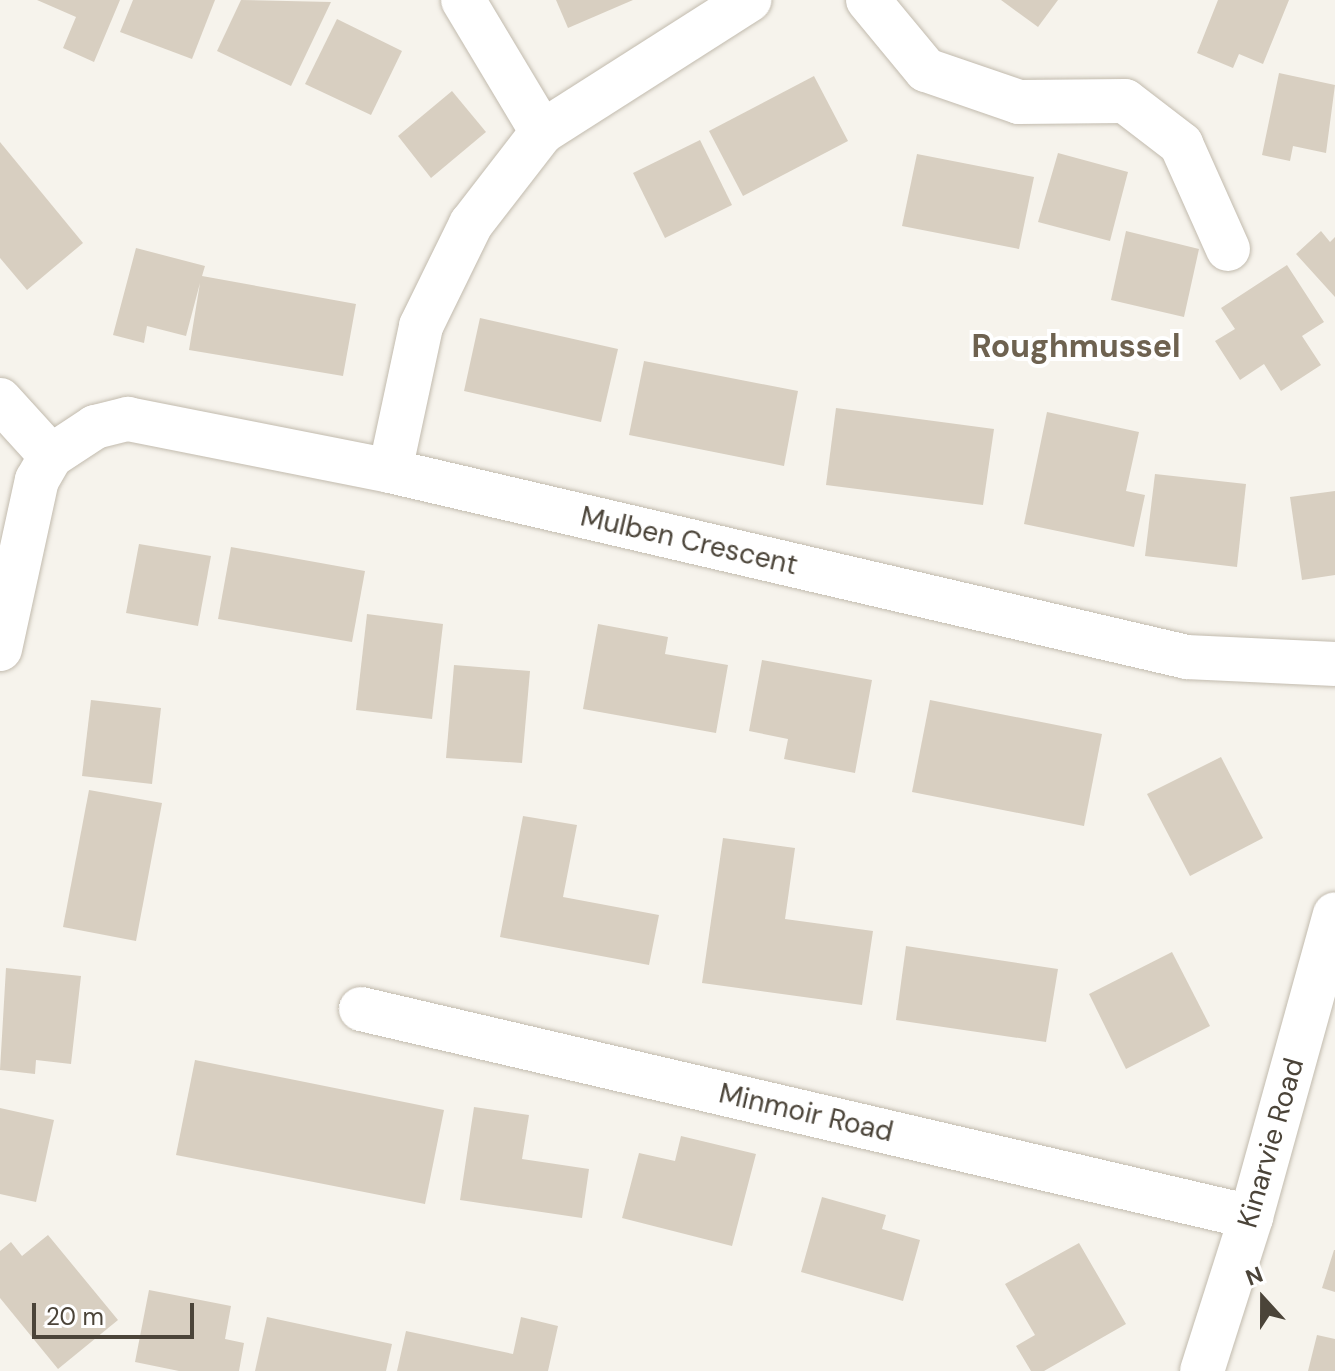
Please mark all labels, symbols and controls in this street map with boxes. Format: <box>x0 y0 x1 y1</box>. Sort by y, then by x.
district label: Roughmussel <box>972 327 1180 365</box>
street label: Mulben Crescent <box>577 500 801 582</box>
street label: Kinarvie Road <box>1231 1054 1311 1232</box>
street label: Minmoir Road <box>716 1077 896 1149</box>
north arrow <box>1223 1259 1303 1339</box>
text: N <box>1242 1260 1267 1293</box>
scale bar <box>36 1287 198 1337</box>
text: 20 m <box>46 1301 104 1332</box>

